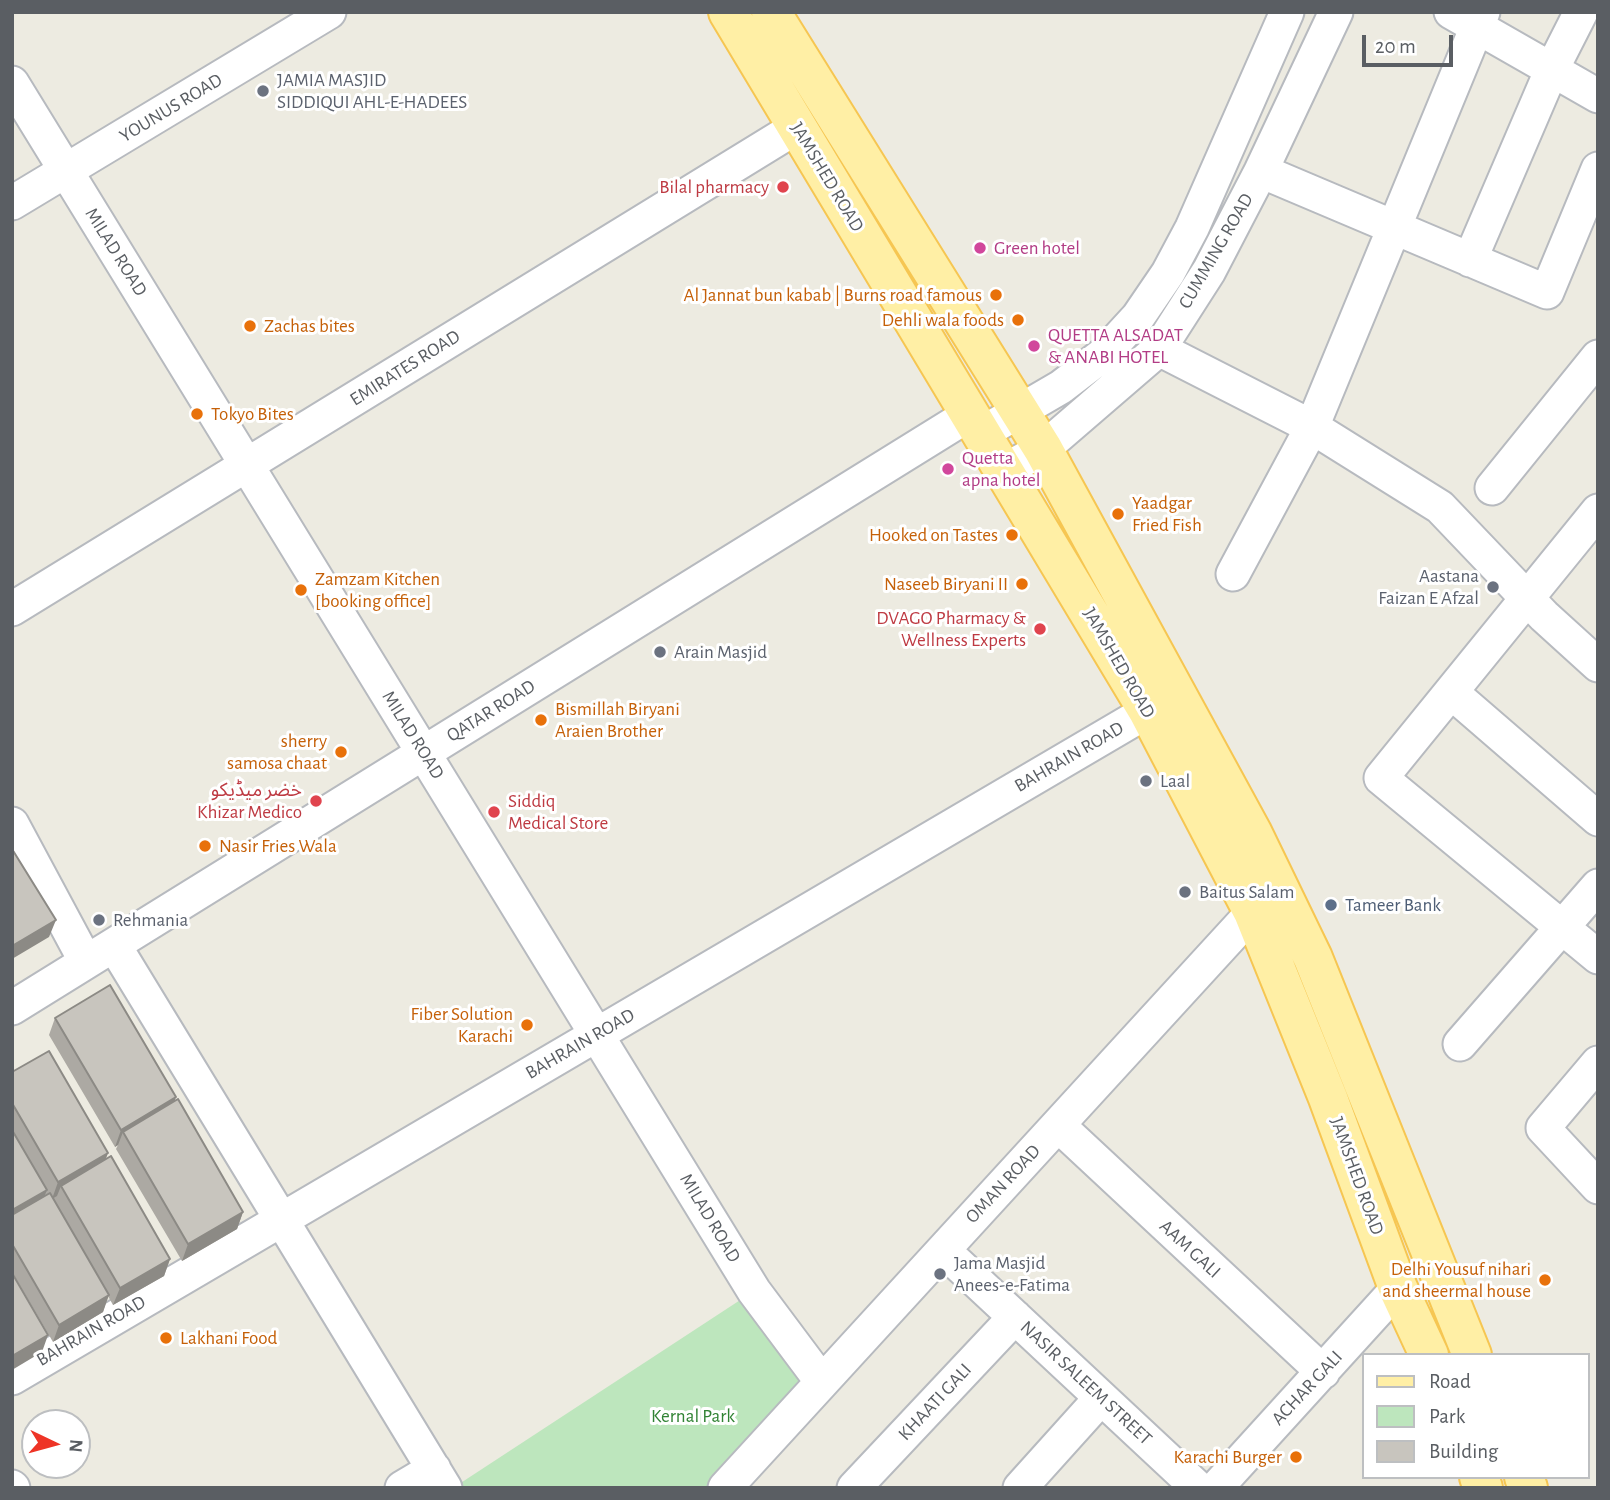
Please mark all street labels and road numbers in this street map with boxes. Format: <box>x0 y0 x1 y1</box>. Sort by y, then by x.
street label: YOUNUS ROAD <box>116 68 226 148</box>
street label: JAMSHED ROAD <box>785 118 869 236</box>
street label: CUMMING ROAD <box>1174 189 1258 313</box>
street label: MILAD ROAD <box>80 204 152 300</box>
street label: EMIRATES ROAD <box>346 325 464 411</box>
street label: JAMSHED ROAD <box>1078 604 1160 722</box>
street label: QATAR ROAD <box>442 675 540 747</box>
street label: MILAD ROAD <box>377 687 449 783</box>
street label: BAHRAIN ROAD <box>1010 717 1128 797</box>
street label: BAHRAIN ROAD <box>521 1004 639 1084</box>
street label: JAMSHED ROAD <box>1325 1114 1389 1238</box>
street label: OMAN ROAD <box>961 1140 1045 1228</box>
street label: MILAD ROAD <box>675 1169 745 1267</box>
street label: AAM GALI <box>1155 1215 1225 1283</box>
street label: BAHRAIN ROAD <box>32 1291 150 1371</box>
street label: NASIR SALEEM STREET <box>1015 1316 1157 1450</box>
street label: ACHAR GALI <box>1267 1346 1347 1430</box>
street label: KHAATI GALI <box>894 1359 976 1445</box>

